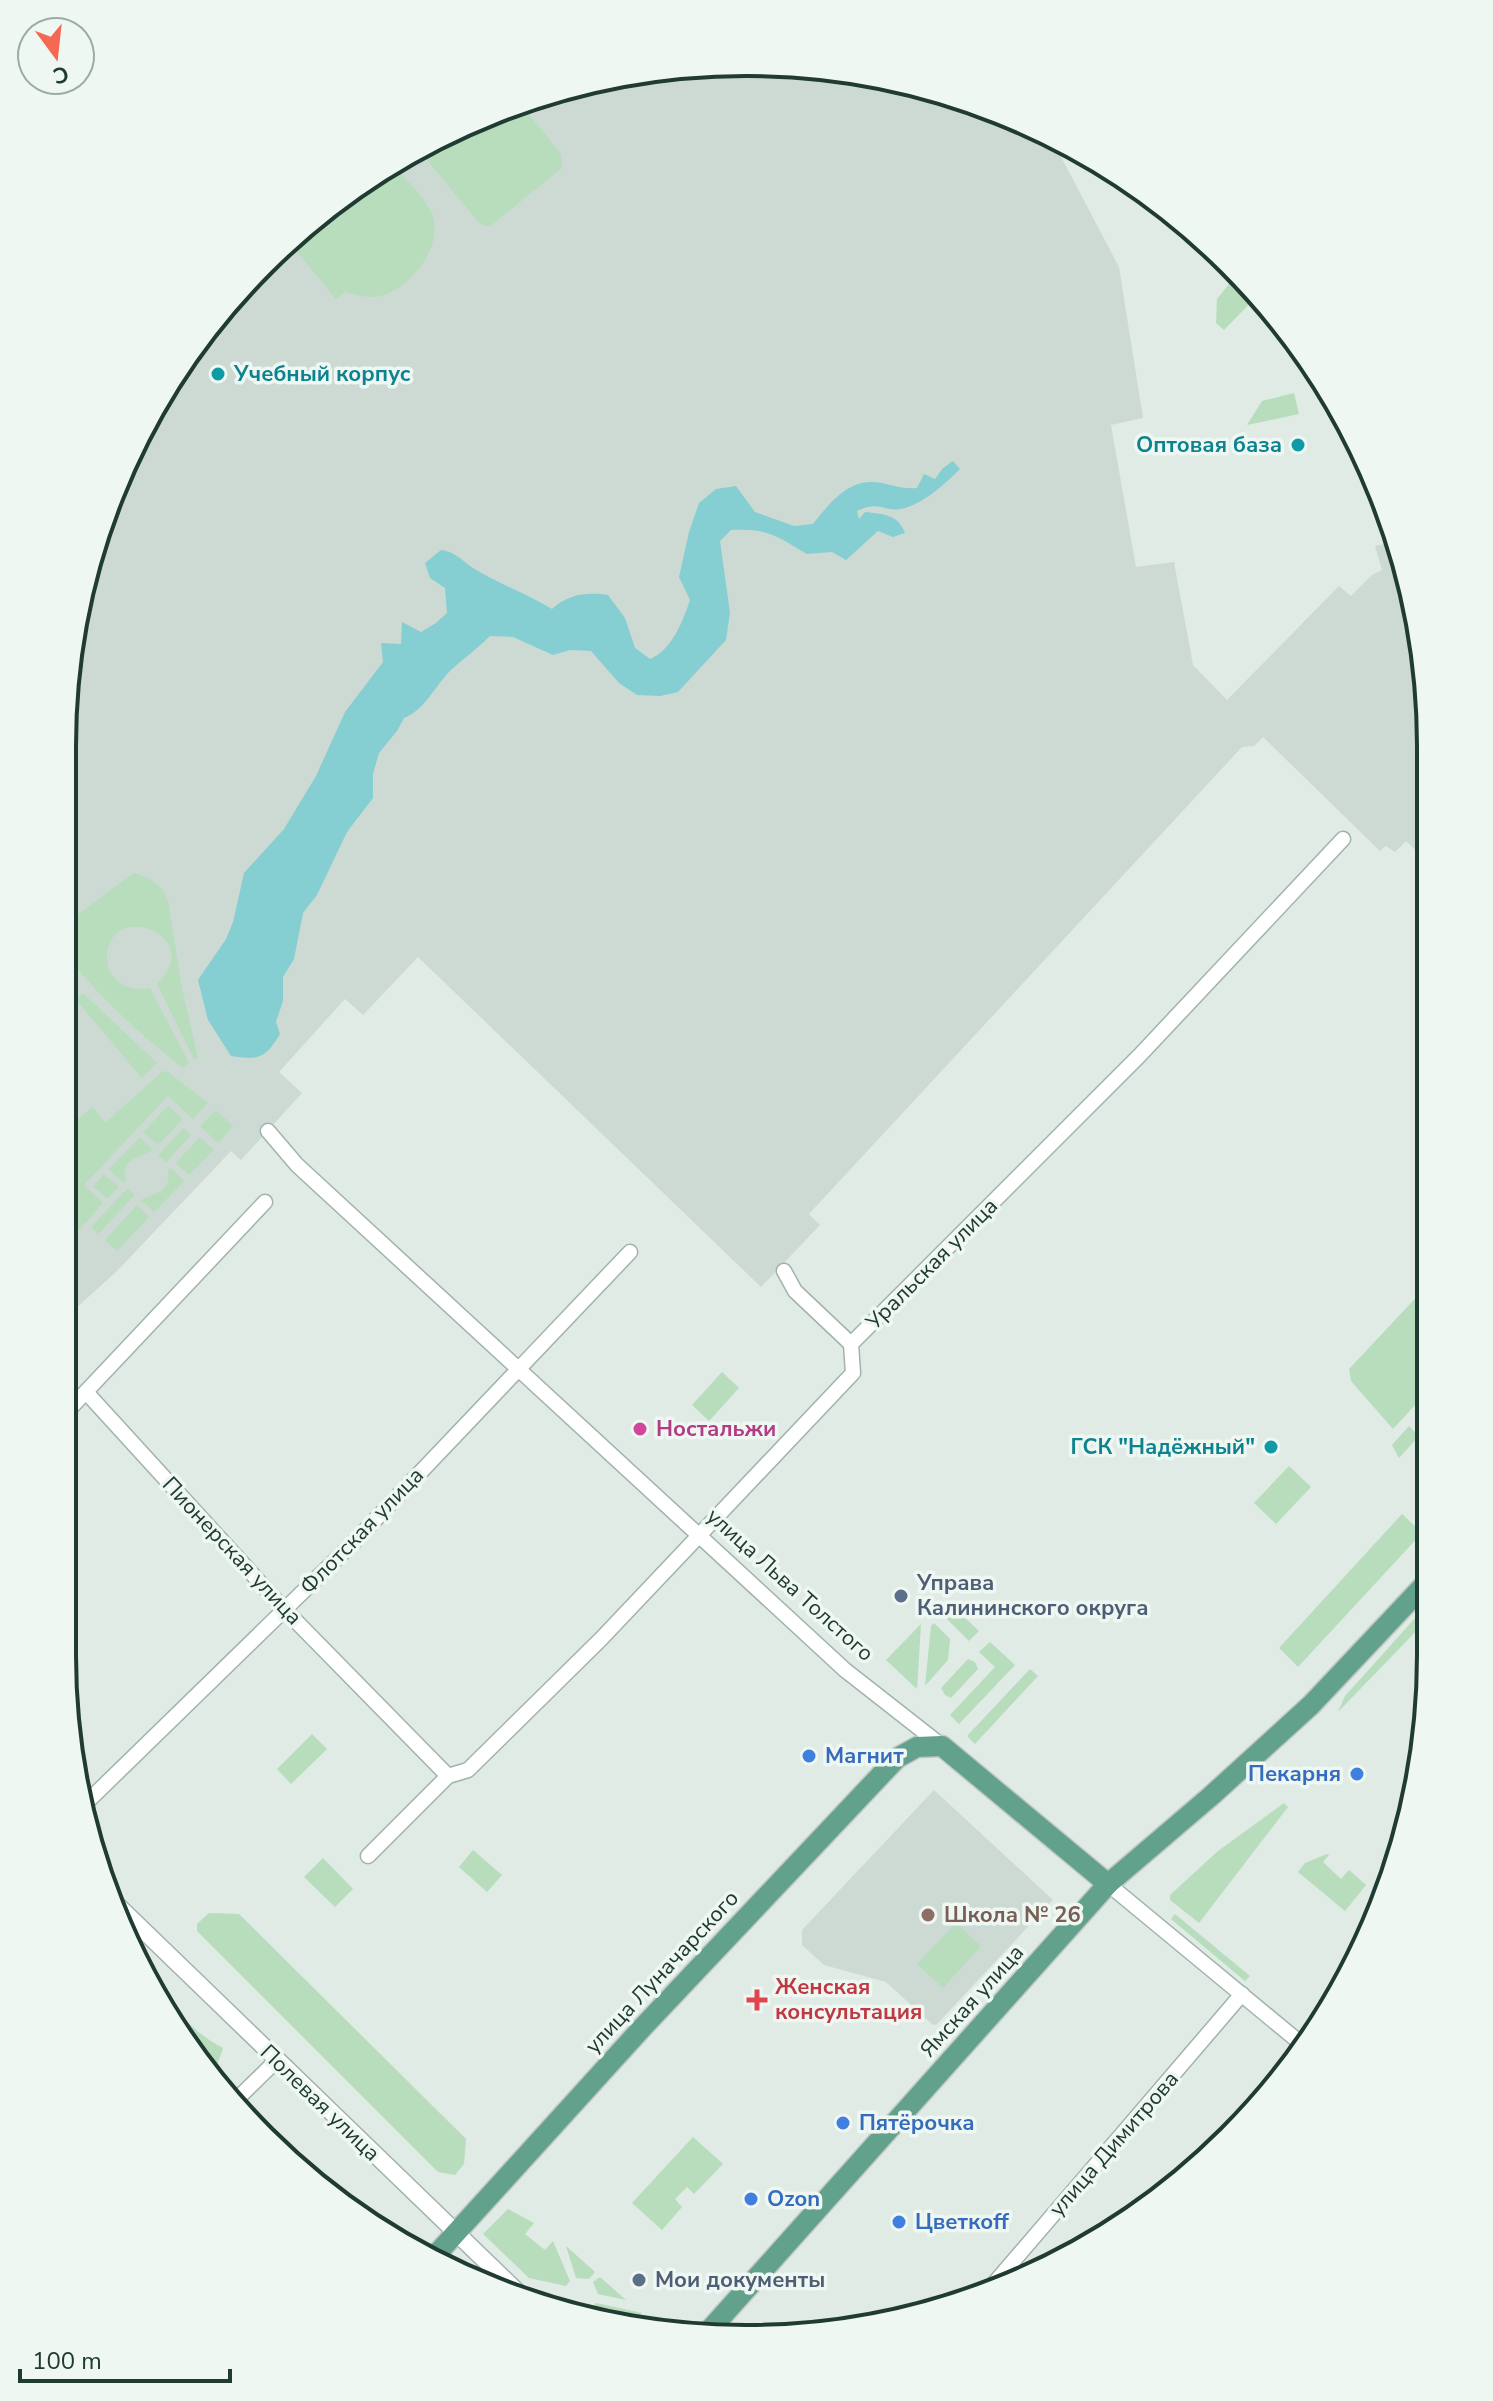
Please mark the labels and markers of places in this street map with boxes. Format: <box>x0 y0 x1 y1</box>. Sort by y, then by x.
place label: Учебный корпус <box>233 359 411 389</box>
marker: Учебный корпус <box>209 365 227 383</box>
place label: Оптовая база <box>1136 430 1282 460</box>
marker: Оптовая база <box>1289 436 1307 454</box>
place label: Ностальжи <box>656 1414 776 1444</box>
marker: Ностальжи <box>631 1420 649 1438</box>
place label: ГСК "Надёжный" <box>1070 1432 1255 1462</box>
marker: ГСК "Надёжный" <box>1262 1438 1280 1456</box>
place label: Управа Калининского округа <box>916 1568 1149 1623</box>
marker: Управа Калининского округа <box>892 1587 910 1605</box>
place label: Магнит <box>825 1741 904 1771</box>
marker: Магнит <box>800 1747 818 1765</box>
place label: Пекарня <box>1248 1759 1341 1789</box>
marker: Пекарня <box>1348 1765 1366 1783</box>
place label: Школа № 26 <box>944 1900 1081 1930</box>
marker: Школа № 26 <box>919 1906 937 1924</box>
place label: Женская консультация <box>775 1972 922 2027</box>
marker: Женская консультация <box>746 1989 768 2011</box>
place label: Пятёрочка <box>859 2108 975 2138</box>
marker: Пятёрочка <box>834 2114 852 2132</box>
place label: Ozon <box>767 2184 820 2214</box>
marker: Ozon <box>742 2190 760 2208</box>
place label: Цветкоff <box>915 2207 1010 2237</box>
marker: Цветкоff <box>890 2213 908 2231</box>
place label: Мои документы <box>655 2265 825 2295</box>
marker: Мои документы <box>630 2271 648 2289</box>

